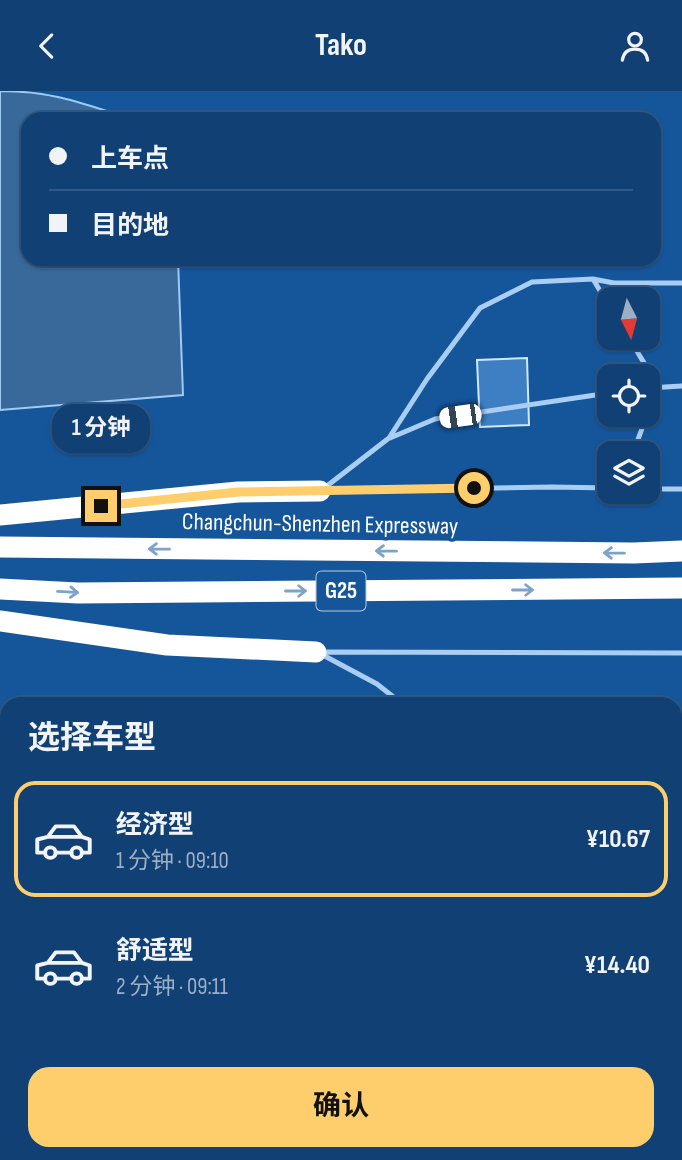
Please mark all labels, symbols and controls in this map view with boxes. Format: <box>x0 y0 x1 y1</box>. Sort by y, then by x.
text: Tako <box>315 26 367 65</box>
icon: back <box>28 27 66 65</box>
icon: person <box>616 27 654 65</box>
text: 上车点 <box>91 144 169 175</box>
text: 目的地 <box>91 211 169 242</box>
north arrow <box>597 287 660 350</box>
map controls <box>597 287 660 504</box>
button: locate <box>597 364 660 427</box>
car <box>438 403 483 429</box>
callout: 1 分钟 <box>52 405 150 453</box>
text: 1 分钟 <box>72 414 130 442</box>
button: layers <box>597 441 660 504</box>
route start <box>458 472 490 504</box>
route end <box>85 490 117 522</box>
street label: Changchun-Shenzhen Expressway <box>182 507 458 541</box>
one-way arrow <box>148 542 171 556</box>
one-way arrow <box>375 544 398 558</box>
one-way arrow <box>603 546 626 560</box>
road number: G25 <box>316 571 366 611</box>
one-way arrow <box>511 583 534 597</box>
one-way arrow <box>284 585 307 598</box>
one-way arrow <box>56 586 79 599</box>
text: 选择车型 <box>28 719 156 758</box>
icon: car <box>32 808 95 871</box>
text: 经济型 <box>116 810 194 841</box>
text: ¥10.67 <box>586 824 650 855</box>
text: 1 分钟 · 09:10 <box>116 847 229 875</box>
icon: car <box>32 934 95 997</box>
text: 舒适型 <box>116 936 194 967</box>
text: ¥14.40 <box>584 950 650 981</box>
text: 2 分钟 · 09:11 <box>116 973 228 1001</box>
button: 确认 <box>28 1067 654 1147</box>

